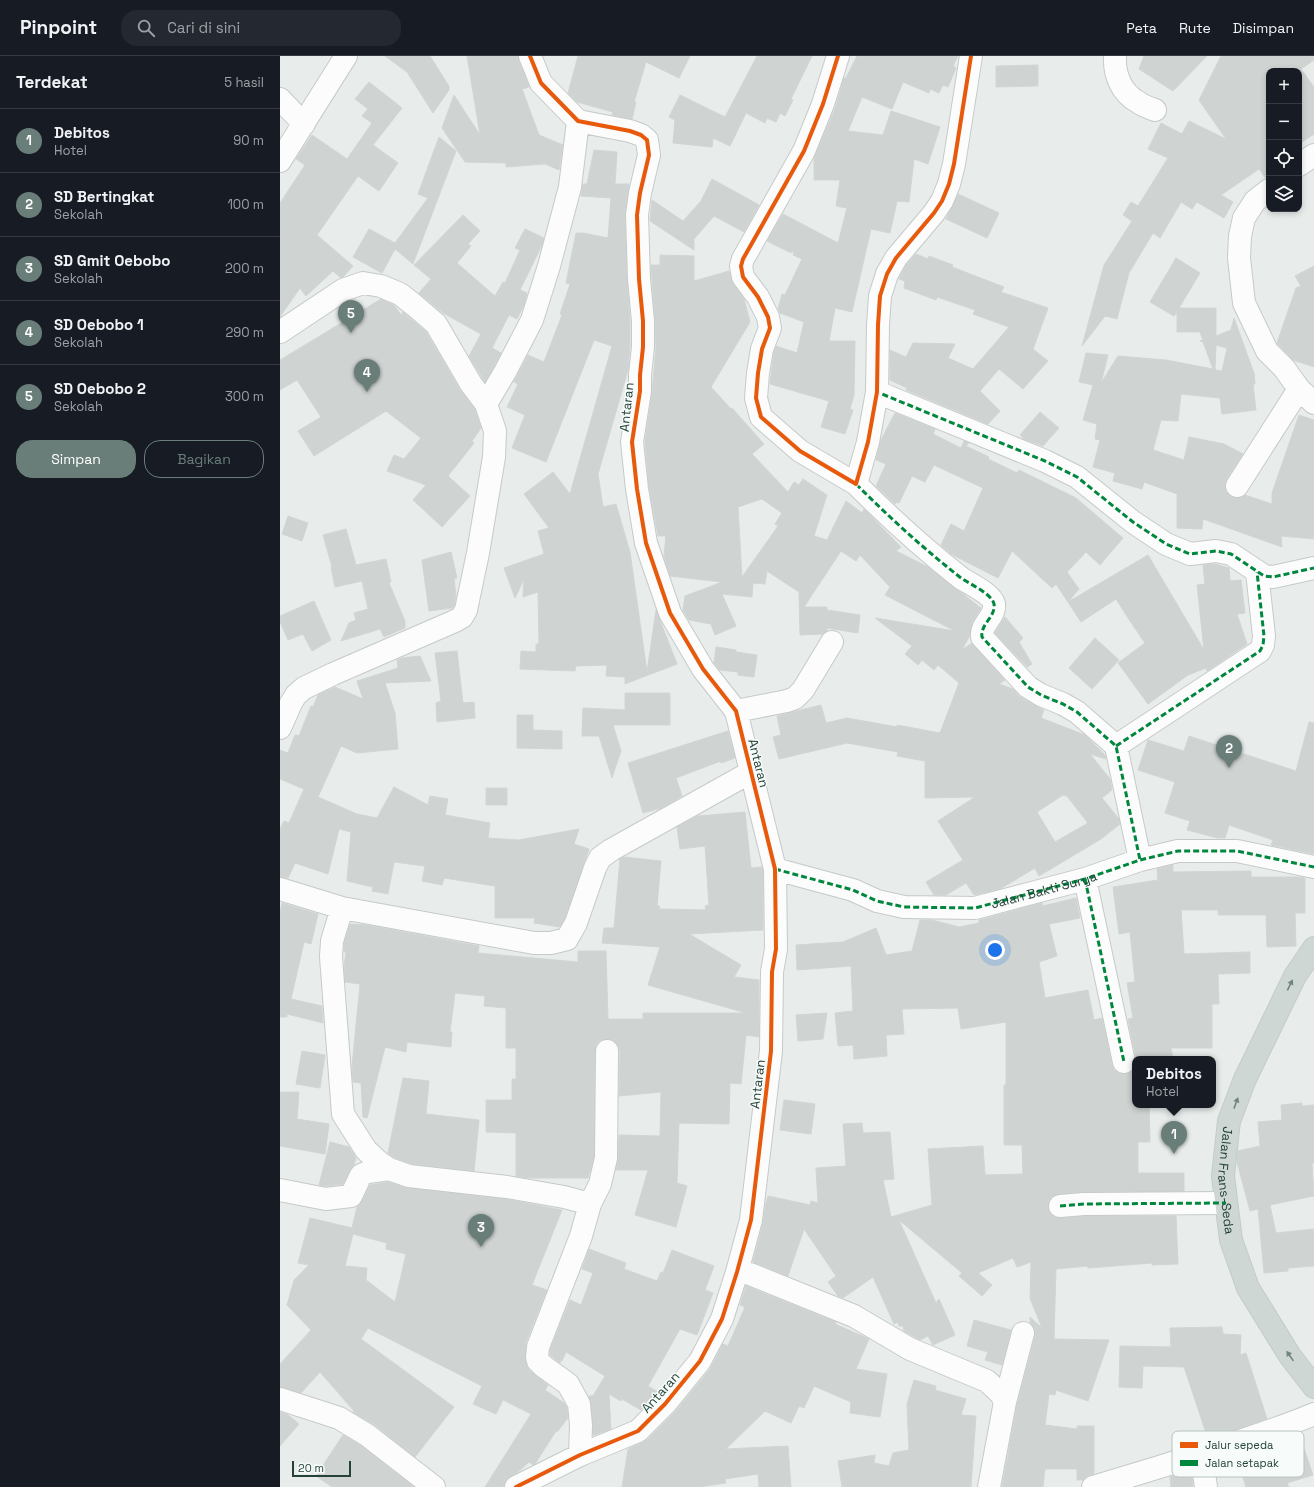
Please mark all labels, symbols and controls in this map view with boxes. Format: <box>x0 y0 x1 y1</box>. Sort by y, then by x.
search box <box>121 10 401 46</box>
text: Pinpoint <box>20 15 97 40</box>
icon: search <box>135 17 157 39</box>
text: Cari di sini <box>167 18 240 37</box>
text: Peta <box>1126 19 1157 37</box>
text: Rute <box>1179 19 1211 37</box>
text: Disimpan <box>1233 19 1294 37</box>
map controls <box>1266 68 1302 212</box>
button: + <box>1266 68 1302 104</box>
text: Terdekat <box>16 71 88 93</box>
text: 5 hasil <box>224 74 264 91</box>
button: − <box>1266 104 1302 140</box>
text: Debitos <box>54 123 110 142</box>
text: 1 <box>26 132 32 149</box>
text: 90 m <box>233 132 264 149</box>
button: locate <box>1266 140 1302 176</box>
text: Hotel <box>54 142 87 159</box>
button: layers <box>1266 176 1302 212</box>
text: SD Bertingkat <box>54 187 154 206</box>
text: 2 <box>25 196 33 213</box>
text: 100 m <box>227 196 264 213</box>
text: Sekolah <box>54 206 103 223</box>
text: SD Gmit Oebobo <box>54 251 171 270</box>
text: 3 <box>25 260 33 277</box>
text: 200 m <box>225 260 264 277</box>
text: Sekolah <box>54 270 103 287</box>
pin: 5 <box>338 300 364 333</box>
text: SD Oebobo 1 <box>54 315 144 334</box>
text: 4 <box>25 324 33 341</box>
text: 290 m <box>225 324 264 341</box>
text: Sekolah <box>54 334 103 351</box>
pin: 4 <box>354 359 380 392</box>
text: SD Oebobo 2 <box>54 379 146 398</box>
street label: Antaran <box>615 382 638 433</box>
text: 5 <box>25 388 33 405</box>
text: 300 m <box>225 388 264 405</box>
text: Sekolah <box>54 398 103 415</box>
button: Simpan <box>16 440 136 478</box>
button: Bagikan <box>144 440 264 478</box>
pin: 2 <box>1216 735 1242 768</box>
street label: Antaran <box>744 737 773 789</box>
street label: Jalan Bakti Surya <box>989 867 1100 912</box>
your location <box>985 940 1005 960</box>
one-way arrow <box>1287 979 1293 991</box>
popup <box>1132 1056 1216 1108</box>
street label: Antaran <box>746 1058 769 1110</box>
text: Debitos <box>1146 1064 1202 1083</box>
text: Hotel <box>1146 1083 1179 1100</box>
one-way arrow <box>1233 1097 1239 1109</box>
pin: 1 <box>1161 1121 1187 1154</box>
street label: Jalan Frans-Seda <box>1214 1126 1238 1236</box>
pin: 3 <box>468 1214 494 1247</box>
one-way arrow <box>1286 1351 1294 1361</box>
street label: Antaran <box>637 1368 683 1416</box>
legend <box>1172 1431 1304 1477</box>
text: Jalur sepeda <box>1205 1438 1274 1452</box>
text: Jalan setapak <box>1205 1456 1279 1470</box>
scale bar <box>292 1459 351 1478</box>
text: 20 m <box>298 1461 324 1475</box>

